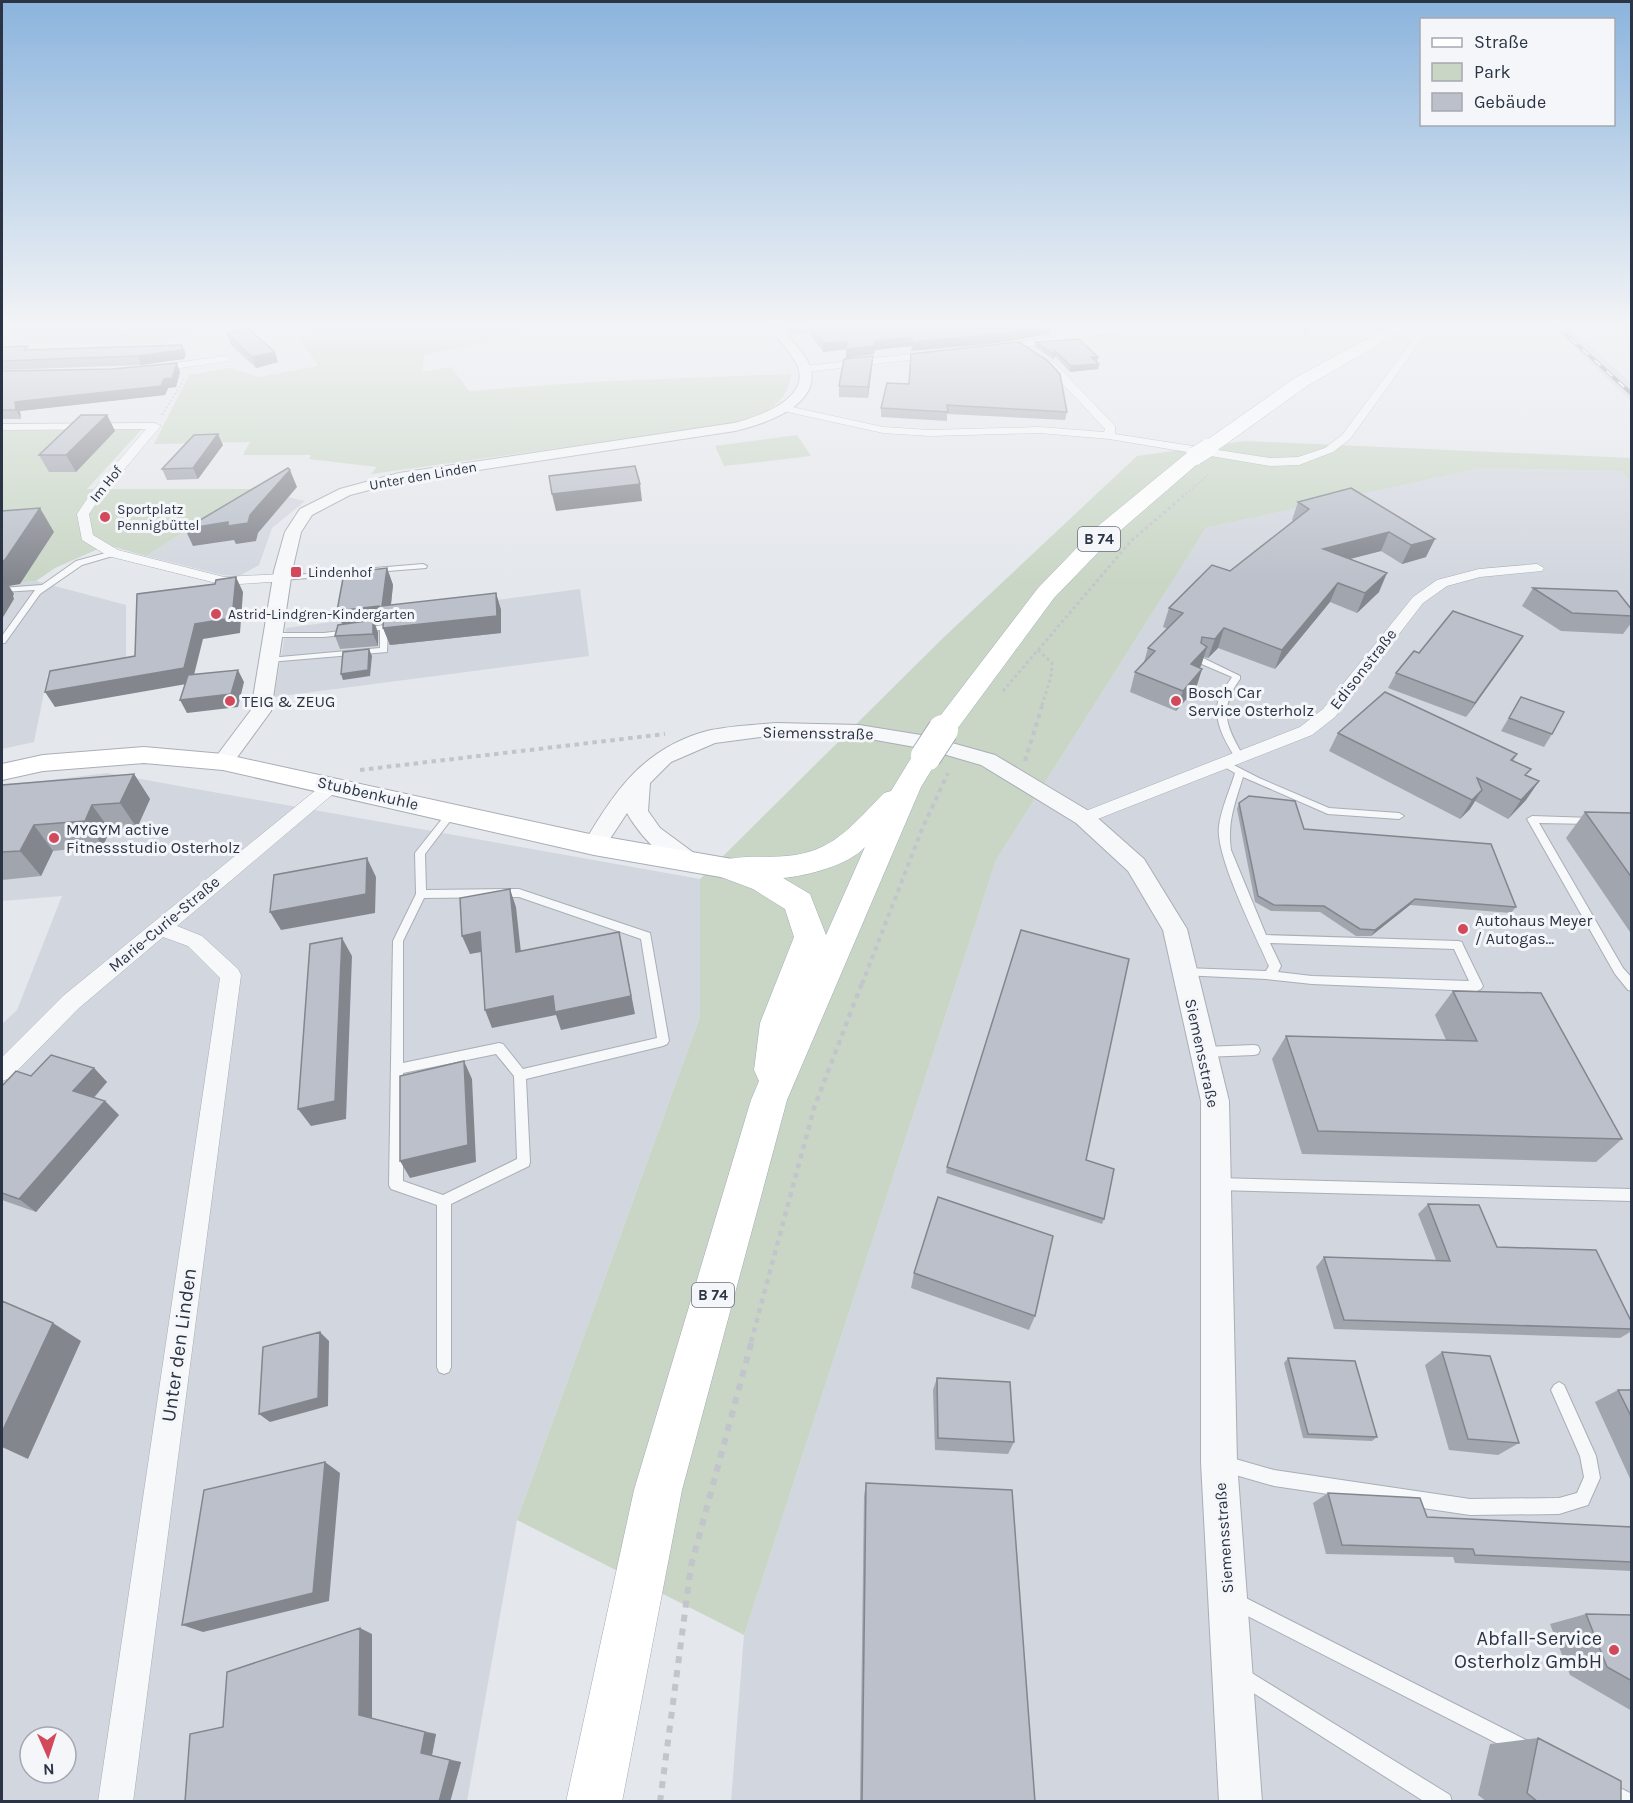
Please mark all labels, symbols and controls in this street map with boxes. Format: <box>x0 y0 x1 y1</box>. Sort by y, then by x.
legend <box>1420 18 1615 126</box>
text: Straße <box>1474 31 1528 53</box>
text: Park <box>1474 61 1511 83</box>
text: Gebäude <box>1474 91 1546 113</box>
street label: Unter den Linden <box>368 458 478 494</box>
street label: Im Hof <box>86 462 126 506</box>
place label: Sportplatz Pennigbüttel <box>117 501 199 534</box>
marker: Sportplatz Pennigbüttel <box>98 510 112 524</box>
road number: B 74 <box>1078 527 1120 551</box>
place label: Lindenhof <box>308 564 372 581</box>
marker: Lindenhof <box>289 565 303 579</box>
place label: Astrid-Lindgren-Kindergarten <box>228 606 415 623</box>
marker: Astrid-Lindgren-Kindergarten <box>209 607 223 621</box>
street label: Edisonstraße <box>1326 625 1400 713</box>
place label: Bosch Car Service Osterholz <box>1188 683 1314 720</box>
place label: TEIG & ZEUG <box>242 692 335 711</box>
marker: TEIG & ZEUG <box>223 694 237 708</box>
marker: Bosch Car Service Osterholz <box>1169 694 1183 708</box>
street label: Siemensstraße <box>762 723 874 743</box>
street label: Stubbenkuhle <box>316 772 420 814</box>
place label: MYGYM active Fitnessstudio Osterholz <box>66 820 240 857</box>
marker: MYGYM active Fitnessstudio Osterholz <box>47 831 61 845</box>
street label: Marie-Curie-Straße <box>105 872 223 976</box>
place label: Autohaus Meyer / Autogas... <box>1475 911 1592 948</box>
marker: Autohaus Meyer / Autogas... <box>1456 922 1470 936</box>
street label: Siemensstraße <box>1181 997 1223 1109</box>
street label: Unter den Linden <box>157 1266 201 1424</box>
road number: B 74 <box>692 1283 734 1307</box>
street label: Siemensstraße <box>1211 1482 1237 1594</box>
place label: Abfall-Service Osterholz GmbH <box>1454 1627 1602 1673</box>
marker: Abfall-Service Osterholz GmbH <box>1607 1643 1621 1657</box>
north arrow <box>18 1725 78 1785</box>
text: N <box>43 1760 55 1779</box>

